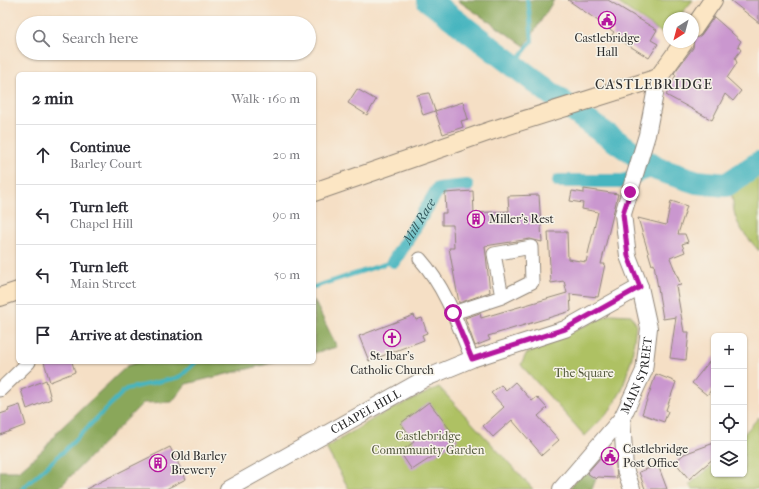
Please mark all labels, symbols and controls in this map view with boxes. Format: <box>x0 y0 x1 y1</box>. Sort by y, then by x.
public building icon: Castlebridge Hall <box>597 10 617 30</box>
north arrow <box>663 12 699 48</box>
search box <box>16 16 316 60</box>
icon: search <box>30 27 52 49</box>
text: Search here <box>62 29 138 47</box>
place label: Castlebridge Hall <box>574 31 640 59</box>
district label: CASTLEBRIDGE <box>595 76 713 93</box>
text: 2 min <box>32 88 73 108</box>
text: Walk · 160 m <box>231 91 300 106</box>
text: Continue <box>70 138 130 156</box>
icon: ahead <box>32 144 54 166</box>
text: 20 m <box>273 147 300 162</box>
text: Barley Court <box>70 156 142 171</box>
route end <box>621 183 639 201</box>
water label: Mill Race <box>399 195 439 248</box>
text: Turn left <box>70 198 128 216</box>
icon: left <box>32 204 54 226</box>
text: 90 m <box>272 207 300 222</box>
building icon: Miller's Rest <box>466 209 486 229</box>
place label: Miller's Rest <box>489 212 555 226</box>
text: Chapel Hill <box>70 216 133 231</box>
text: Turn left <box>70 258 128 276</box>
icon: left <box>32 264 54 286</box>
text: 50 m <box>274 267 300 282</box>
text: Main Street <box>70 276 136 291</box>
route start <box>444 304 462 322</box>
icon: arrive <box>32 324 54 346</box>
text: Arrive at destination <box>70 326 202 344</box>
church icon: St. Ibar's Catholic Church <box>382 328 402 348</box>
map controls <box>711 333 747 477</box>
button: + <box>711 333 747 369</box>
street label: MAIN STREET <box>618 335 655 416</box>
place label: St. Ibar's Catholic Church <box>350 349 434 377</box>
park label: The Square <box>554 366 614 380</box>
button: − <box>711 369 747 405</box>
street label: CHAPEL HILL <box>328 386 404 437</box>
button: locate <box>711 405 747 441</box>
park label: Castlebridge Commmunity Garden <box>372 429 484 457</box>
button: layers <box>711 441 747 477</box>
place label: Castlebridge Post Office <box>623 442 688 470</box>
public building icon: Castlebridge Post Office <box>600 446 620 466</box>
place label: Old Barley Brewery <box>171 449 227 477</box>
building icon: Old Barley Brewery <box>148 453 168 473</box>

